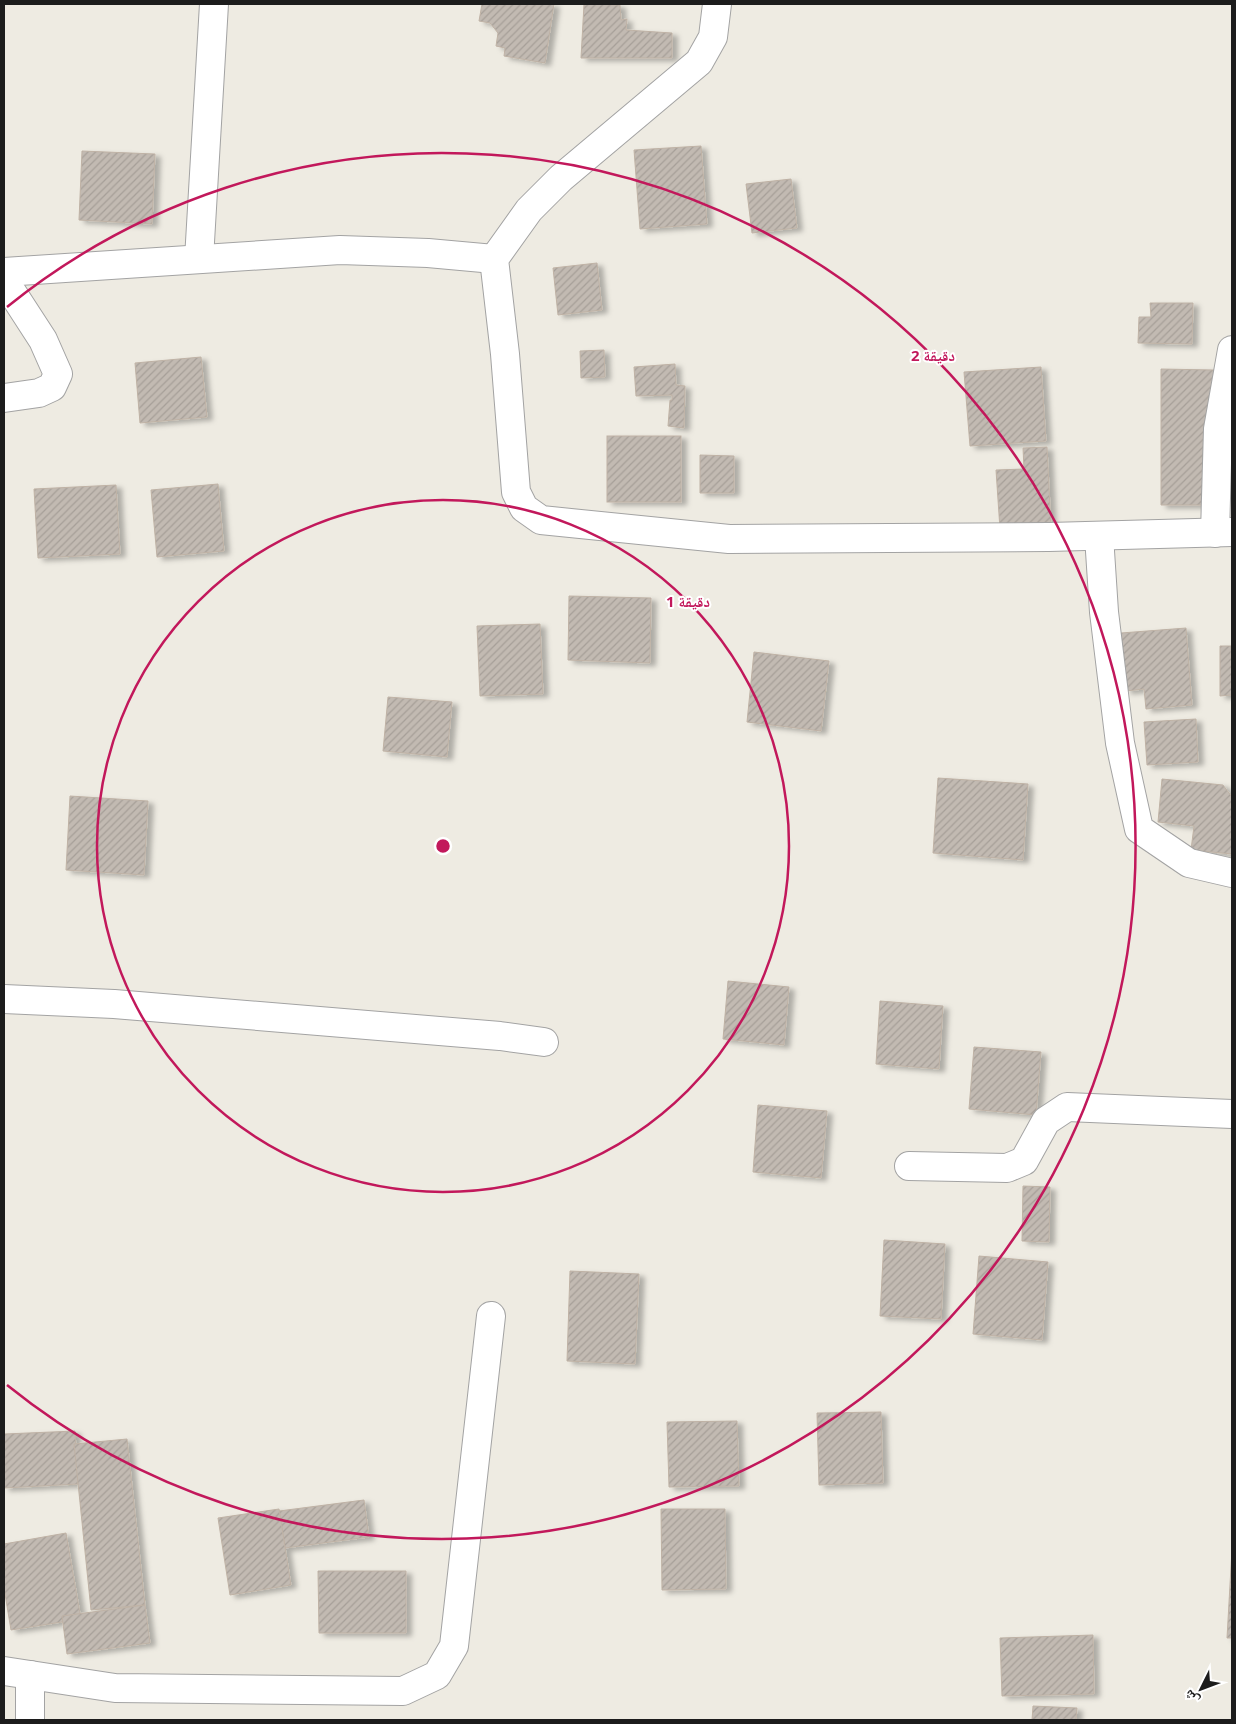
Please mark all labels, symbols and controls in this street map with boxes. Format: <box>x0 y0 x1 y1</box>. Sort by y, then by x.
text: 2 دقيقة <box>911 345 955 365</box>
text: 1 دقيقة <box>666 591 710 611</box>
centre of rings <box>434 837 452 855</box>
north arrow <box>1176 1664 1226 1714</box>
text: ش <box>1179 1686 1203 1710</box>

